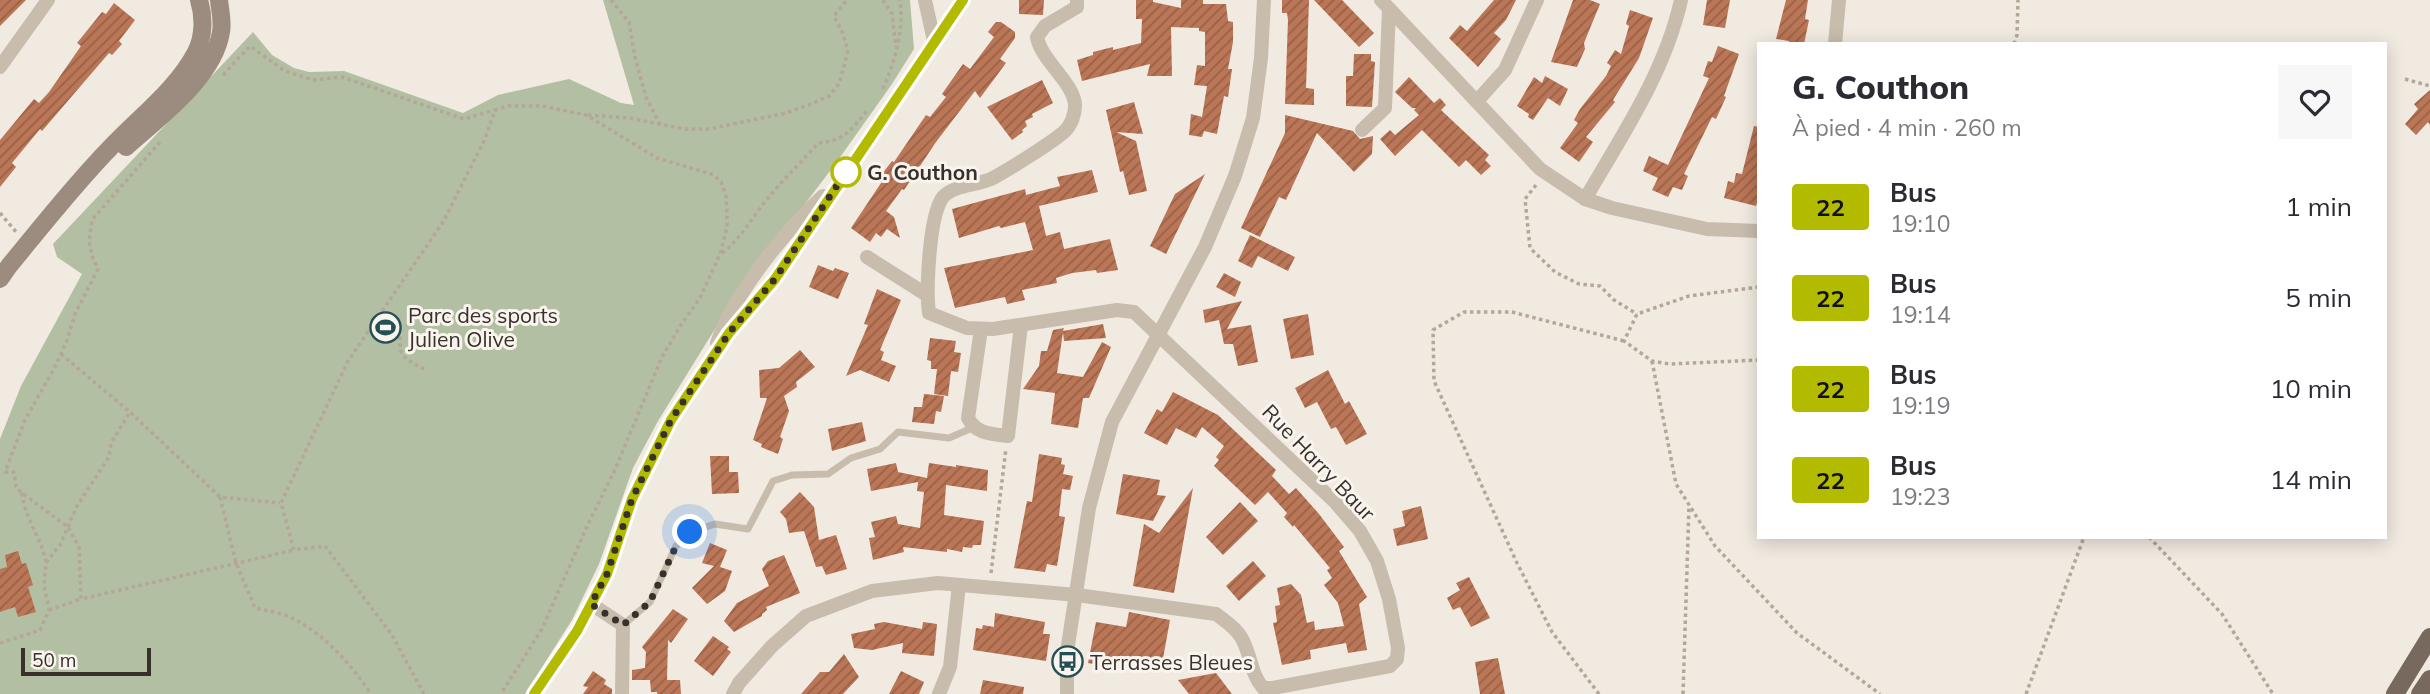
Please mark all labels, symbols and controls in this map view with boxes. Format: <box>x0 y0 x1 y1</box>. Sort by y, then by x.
button: heart <box>2278 65 2352 139</box>
text: G. Couthon <box>1792 66 1969 107</box>
text: À pied · 4 min · 260 m <box>1792 113 2022 142</box>
marker: G. Couthon <box>831 157 861 187</box>
place label: G. Couthon <box>867 159 978 185</box>
text: Bus <box>1890 176 1936 209</box>
text: 1 min <box>2285 190 2352 223</box>
text: 22 <box>1816 192 1845 222</box>
text: 19:10 <box>1890 209 1950 238</box>
text: Bus <box>1890 267 1936 300</box>
text: 5 min <box>2285 281 2352 314</box>
text: 22 <box>1816 283 1845 313</box>
text: 19:14 <box>1890 300 1950 329</box>
place label: Parc des sports Julien Olive <box>408 302 558 352</box>
sports icon: Parc des sports Julien Olive <box>368 310 402 344</box>
text: Bus <box>1890 358 1936 391</box>
text: 10 min <box>2270 372 2352 405</box>
text: 22 <box>1816 374 1845 404</box>
text: 19:19 <box>1890 391 1950 420</box>
street label: Rue Harry Baur <box>1257 399 1381 526</box>
text: Bus <box>1890 449 1936 482</box>
text: 14 min <box>2270 463 2352 496</box>
text: 22 <box>1816 465 1845 495</box>
text: 19:23 <box>1890 482 1950 511</box>
your location <box>672 514 707 549</box>
scale bar <box>21 645 150 677</box>
bus stop icon: Terrasses Bleues <box>1050 645 1084 679</box>
text: 50 m <box>32 648 76 672</box>
place label: Terrasses Bleues <box>1090 649 1253 675</box>

